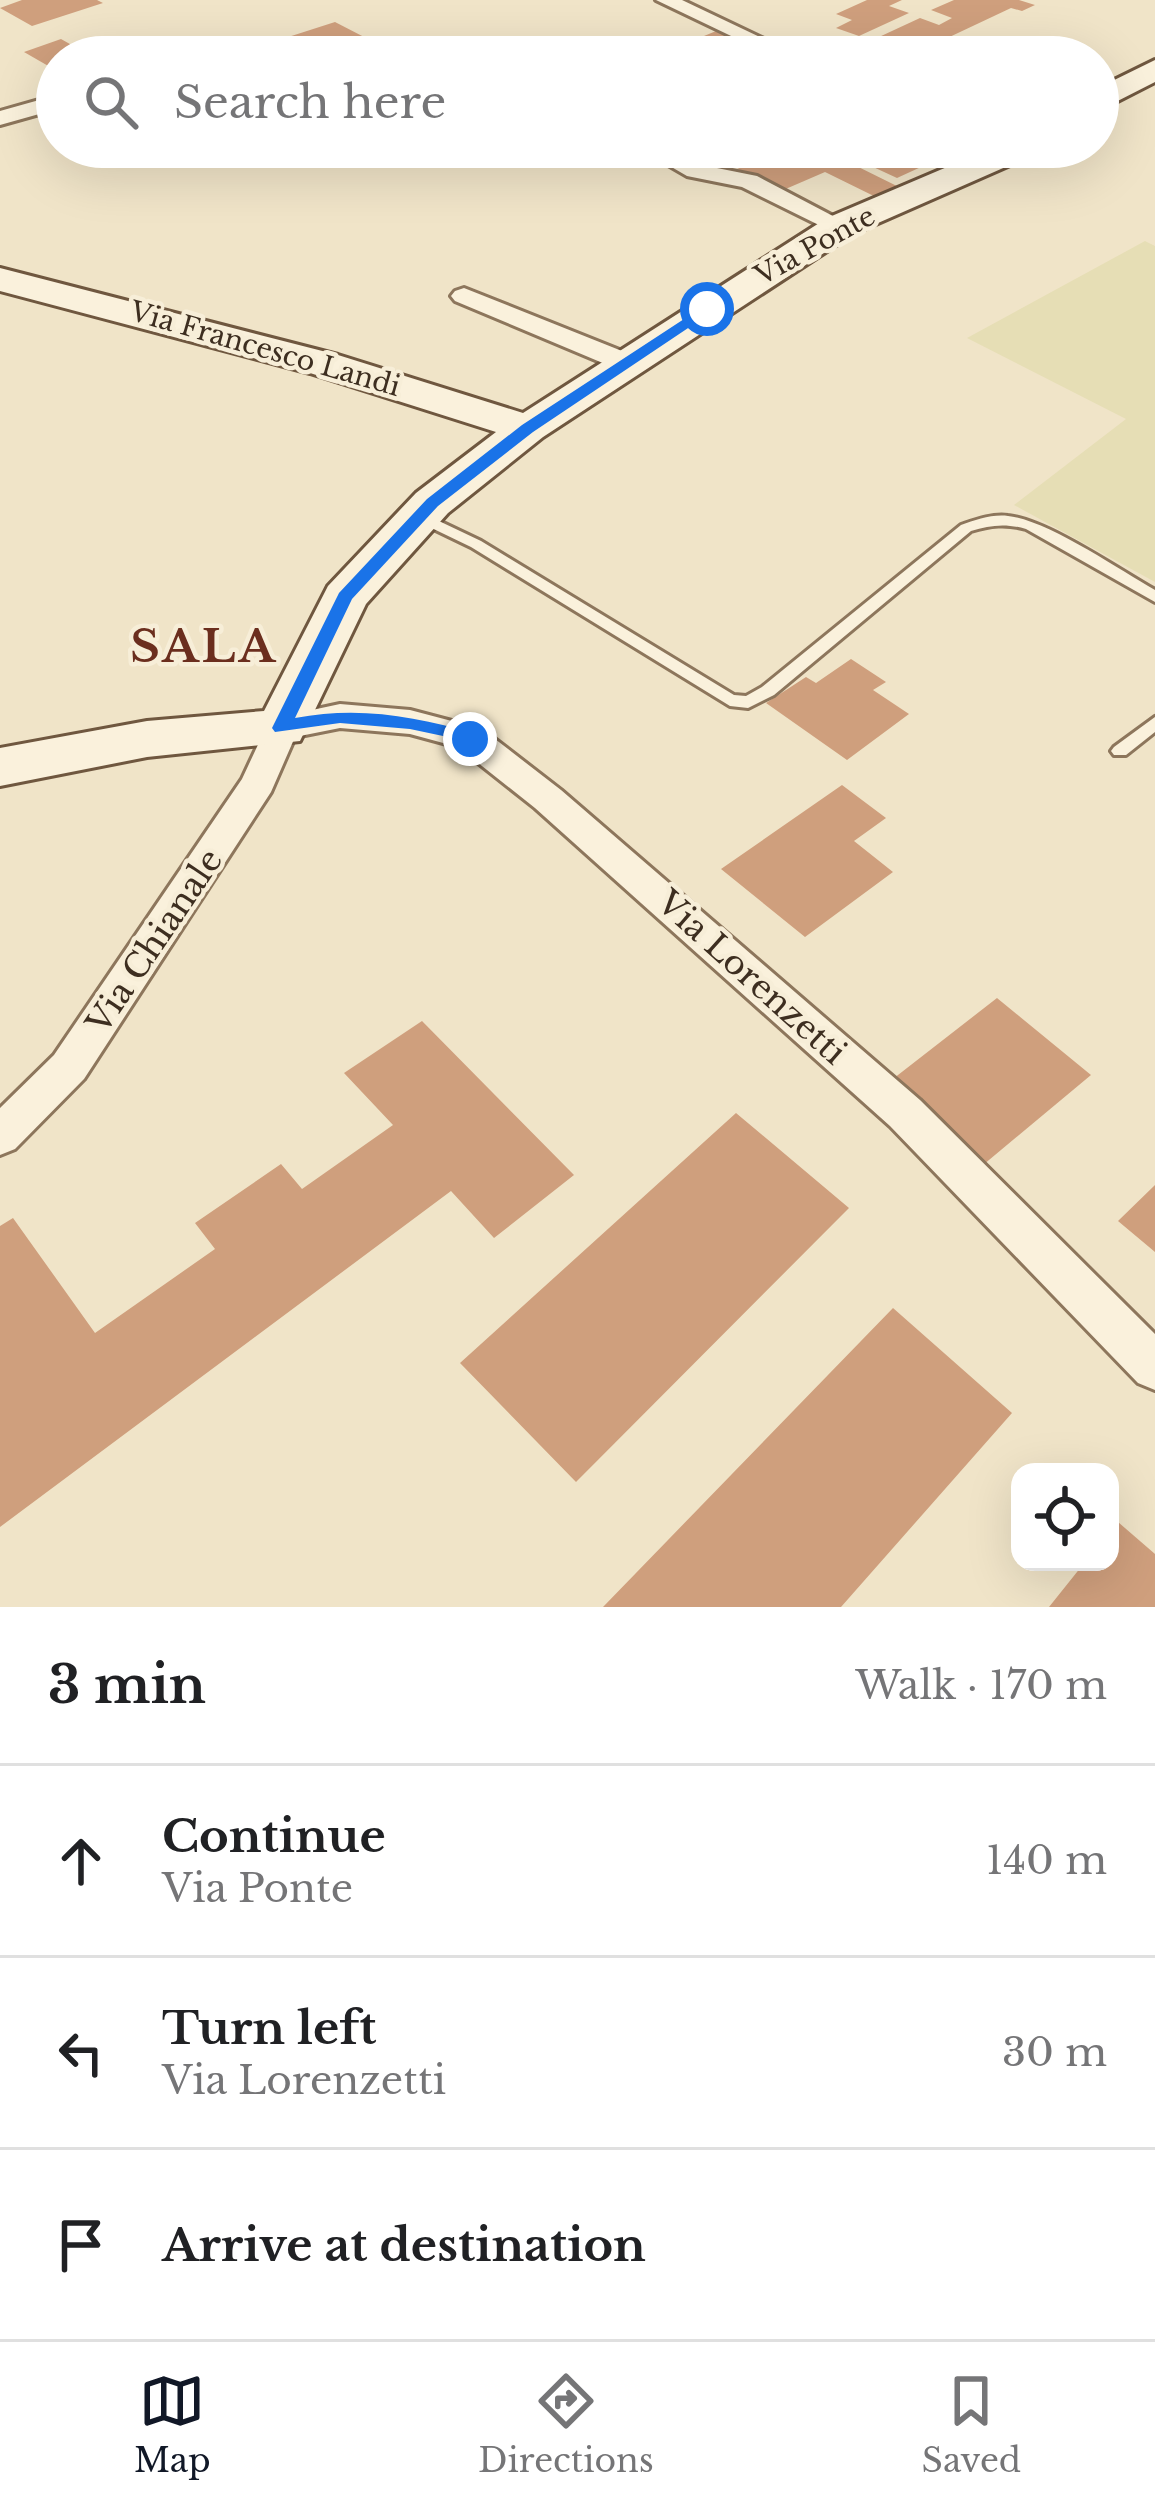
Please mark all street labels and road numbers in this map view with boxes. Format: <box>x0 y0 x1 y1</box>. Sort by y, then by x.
street label: Via Ponte <box>748 199 881 293</box>
street label: Via Francesco Landi <box>125 294 404 403</box>
street label: Via Chianale <box>77 841 231 1042</box>
street label: Via Lorenzetti <box>648 881 855 1073</box>

